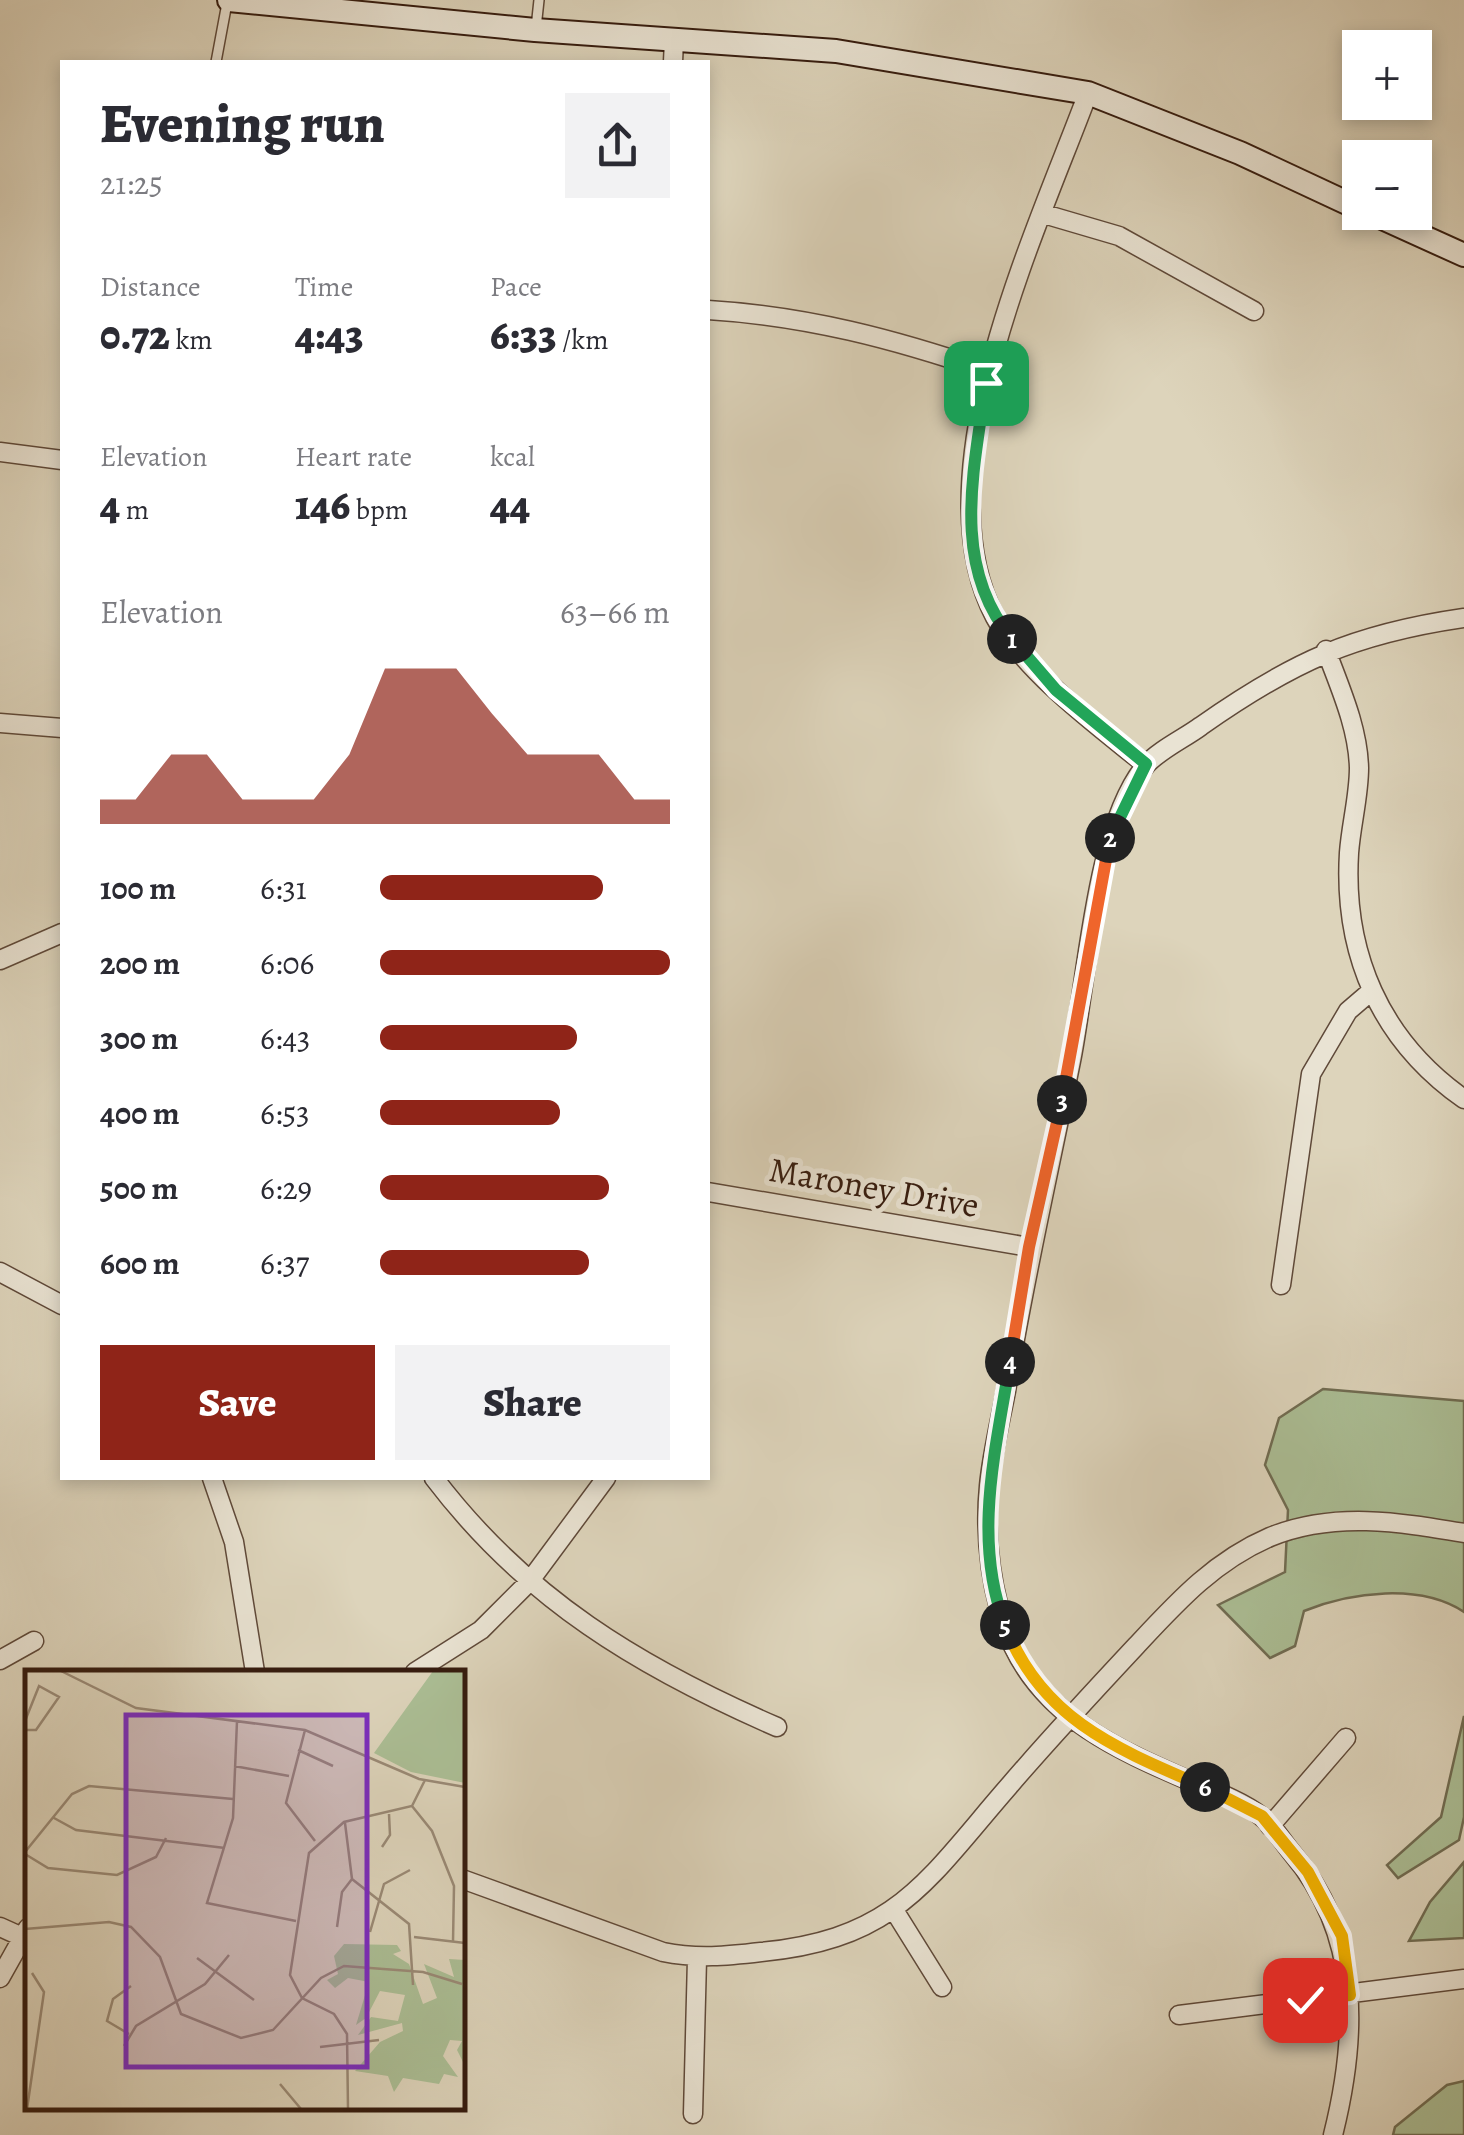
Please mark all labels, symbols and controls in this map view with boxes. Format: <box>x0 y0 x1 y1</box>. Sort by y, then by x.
map controls <box>1342 30 1432 230</box>
button: + <box>1342 30 1432 120</box>
text: Evening run <box>100 86 385 161</box>
button: share <box>565 93 670 198</box>
button: − <box>1342 140 1432 230</box>
text: 21:25 <box>100 161 163 205</box>
text: Distance <box>100 268 200 306</box>
text: Time <box>295 268 353 306</box>
text: Pace <box>490 268 542 306</box>
text: 0.72 <box>100 306 170 363</box>
text: 4:43 <box>295 306 364 363</box>
text: 6:33 <box>490 306 557 363</box>
text: km <box>170 321 213 359</box>
text: /km <box>557 321 609 359</box>
pin <box>944 341 1029 426</box>
icon: arrive <box>959 356 1014 411</box>
text: Elevation <box>100 438 207 476</box>
text: Heart rate <box>295 438 412 476</box>
text: kcal <box>490 438 535 476</box>
text: 4 <box>100 476 120 533</box>
text: 146 <box>295 476 350 533</box>
text: 44 <box>490 476 530 533</box>
text: m <box>120 491 149 529</box>
text: bpm <box>350 491 408 529</box>
text: Elevation <box>100 590 223 634</box>
text: 63–66 m <box>560 590 670 634</box>
pin: 1 <box>987 614 1037 664</box>
text: 1 <box>1007 620 1017 658</box>
pin: 2 <box>1085 813 1135 863</box>
text: 2 <box>1103 819 1117 857</box>
text: 100 m <box>100 866 176 910</box>
text: 6:31 <box>260 866 307 910</box>
text: 200 m <box>100 941 180 985</box>
text: 6:06 <box>260 941 314 985</box>
text: 300 m <box>100 1016 178 1060</box>
text: 6:43 <box>260 1016 310 1060</box>
pin: 3 <box>1037 1075 1087 1125</box>
text: 3 <box>1056 1081 1068 1119</box>
text: 400 m <box>100 1091 180 1135</box>
text: 6:53 <box>260 1091 309 1135</box>
street label: Maroney Drive <box>765 1145 983 1229</box>
text: 500 m <box>100 1166 178 1210</box>
text: 6:29 <box>260 1166 312 1210</box>
text: 600 m <box>100 1241 180 1285</box>
text: 6:37 <box>260 1241 309 1285</box>
pin: 4 <box>985 1337 1035 1387</box>
text: 4 <box>1003 1343 1017 1381</box>
button: Save <box>100 1345 375 1460</box>
button: Share <box>395 1345 670 1460</box>
pin: 5 <box>980 1600 1030 1650</box>
text: 5 <box>999 1606 1011 1644</box>
inset map <box>25 1670 465 2110</box>
pin: 6 <box>1180 1762 1230 1812</box>
text: 6 <box>1198 1768 1212 1806</box>
pin <box>1263 1958 1348 2043</box>
icon: check <box>1278 1973 1333 2028</box>

